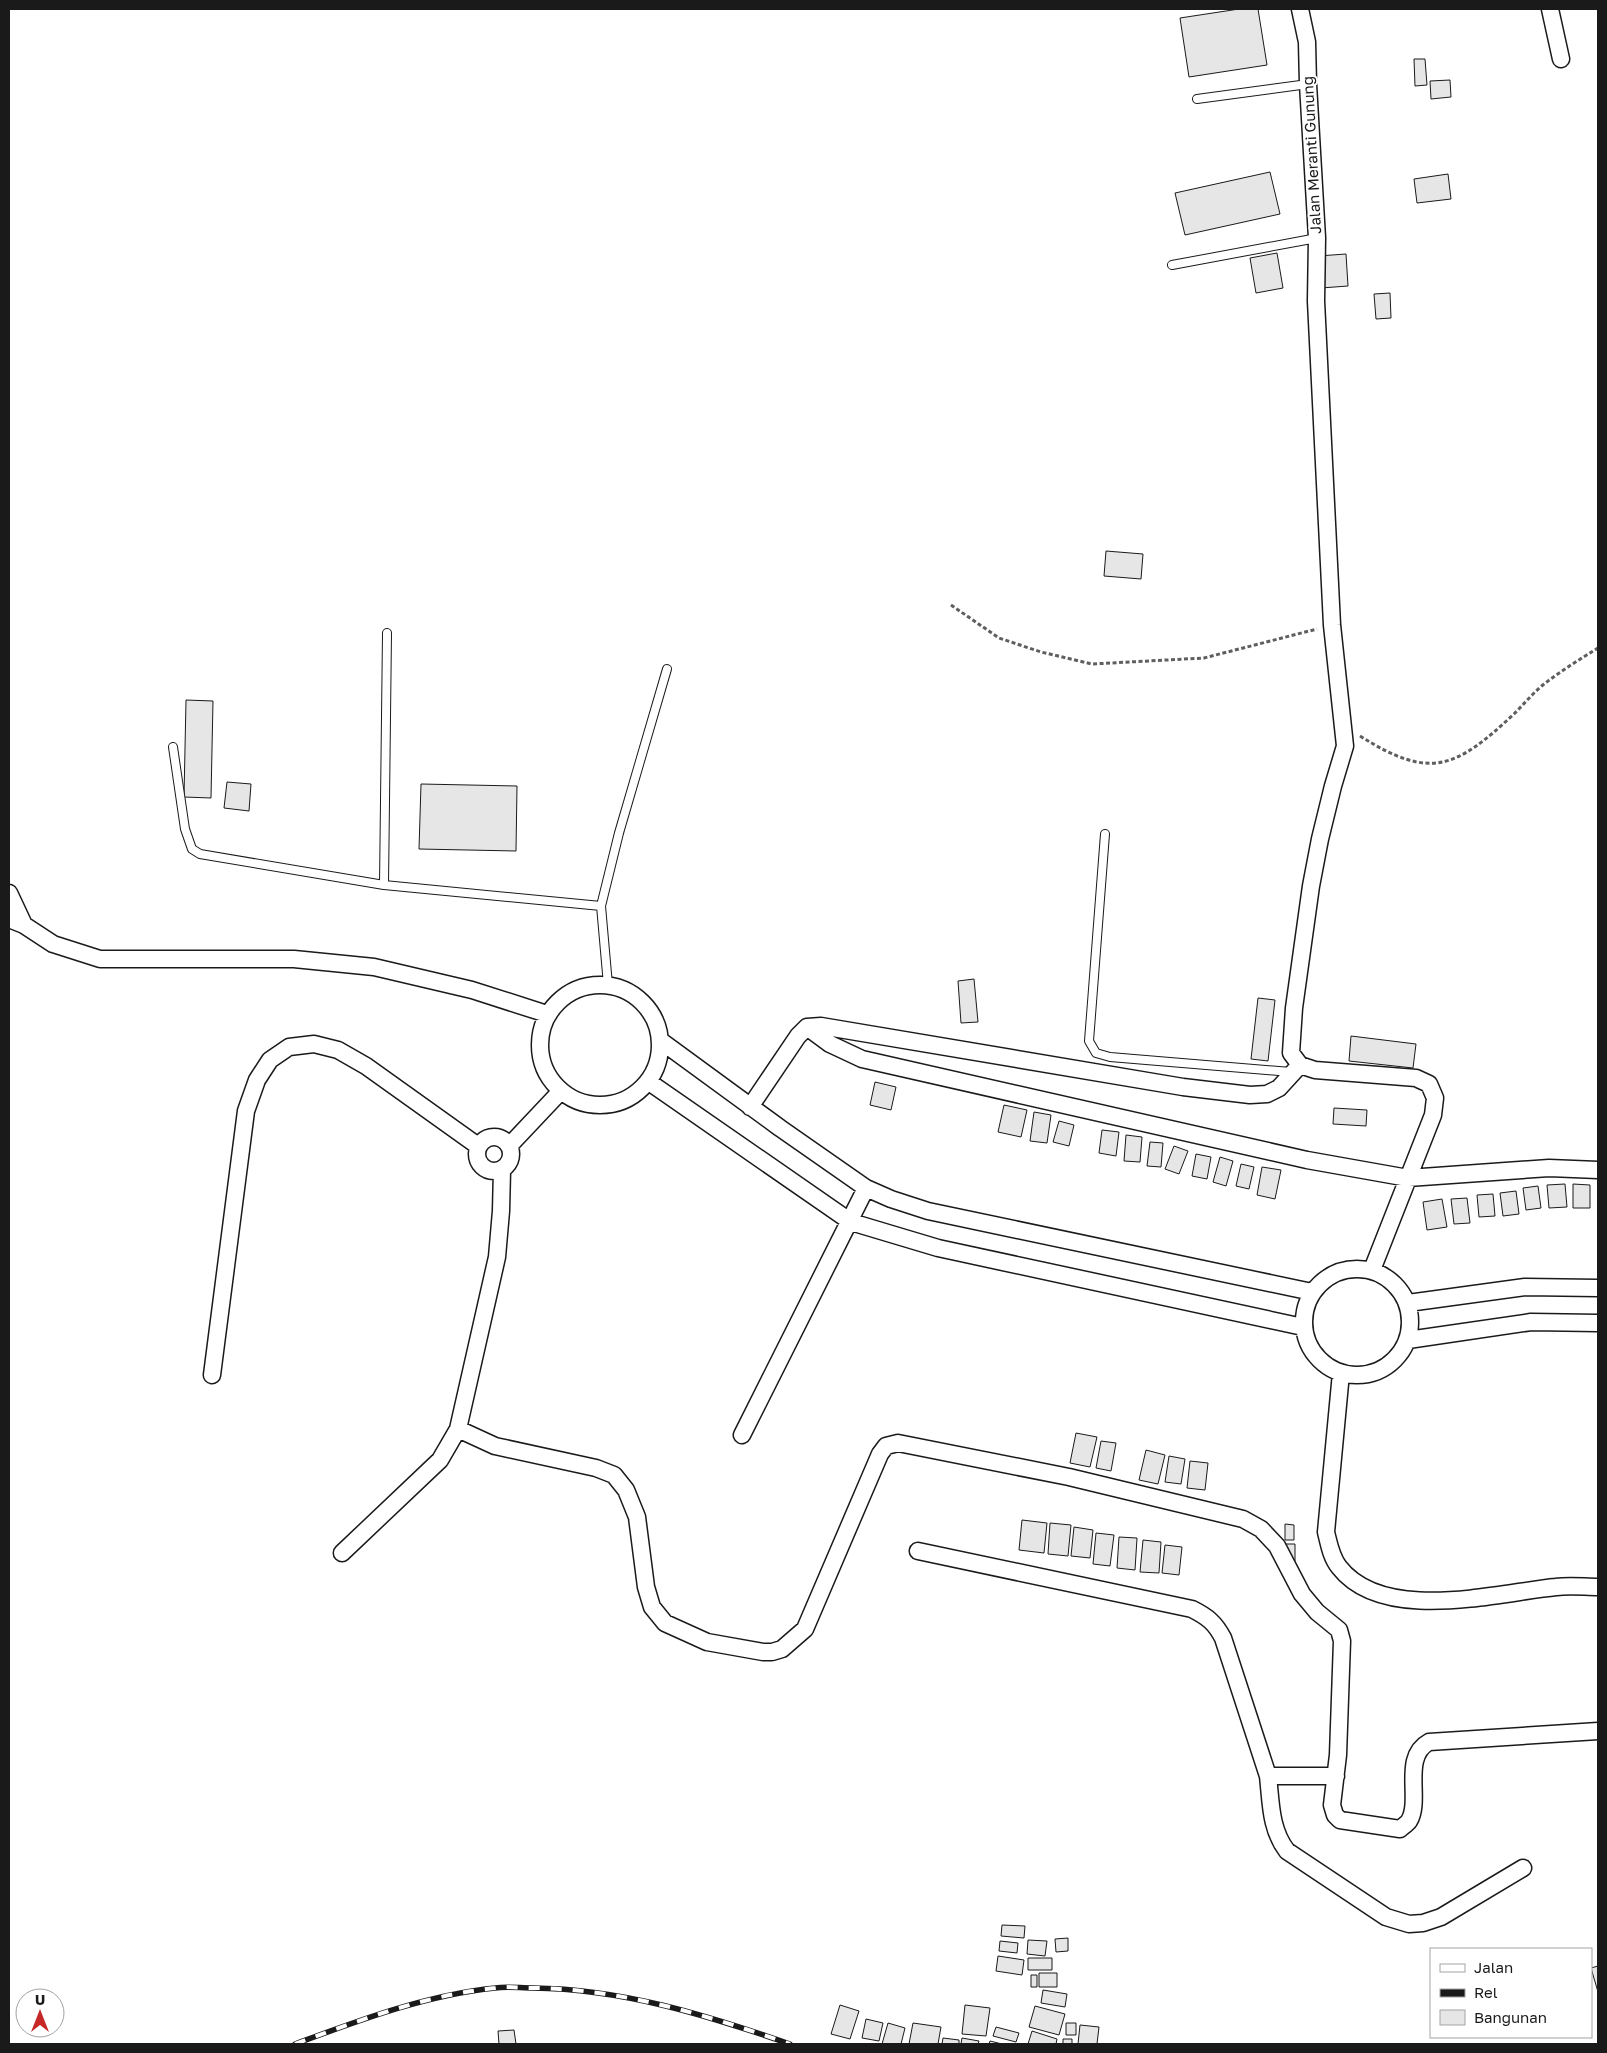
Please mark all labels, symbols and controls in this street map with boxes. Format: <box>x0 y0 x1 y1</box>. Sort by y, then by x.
street label: Jalan Meranti Gunung <box>1298 76 1324 234</box>
legend <box>1430 1948 1592 2038</box>
text: Jalan <box>1474 1958 1513 1976</box>
text: Rel <box>1474 1983 1498 2001</box>
north arrow <box>15 1988 65 2038</box>
text: U <box>35 1991 45 2008</box>
text: Bangunan <box>1474 2008 1547 2026</box>

